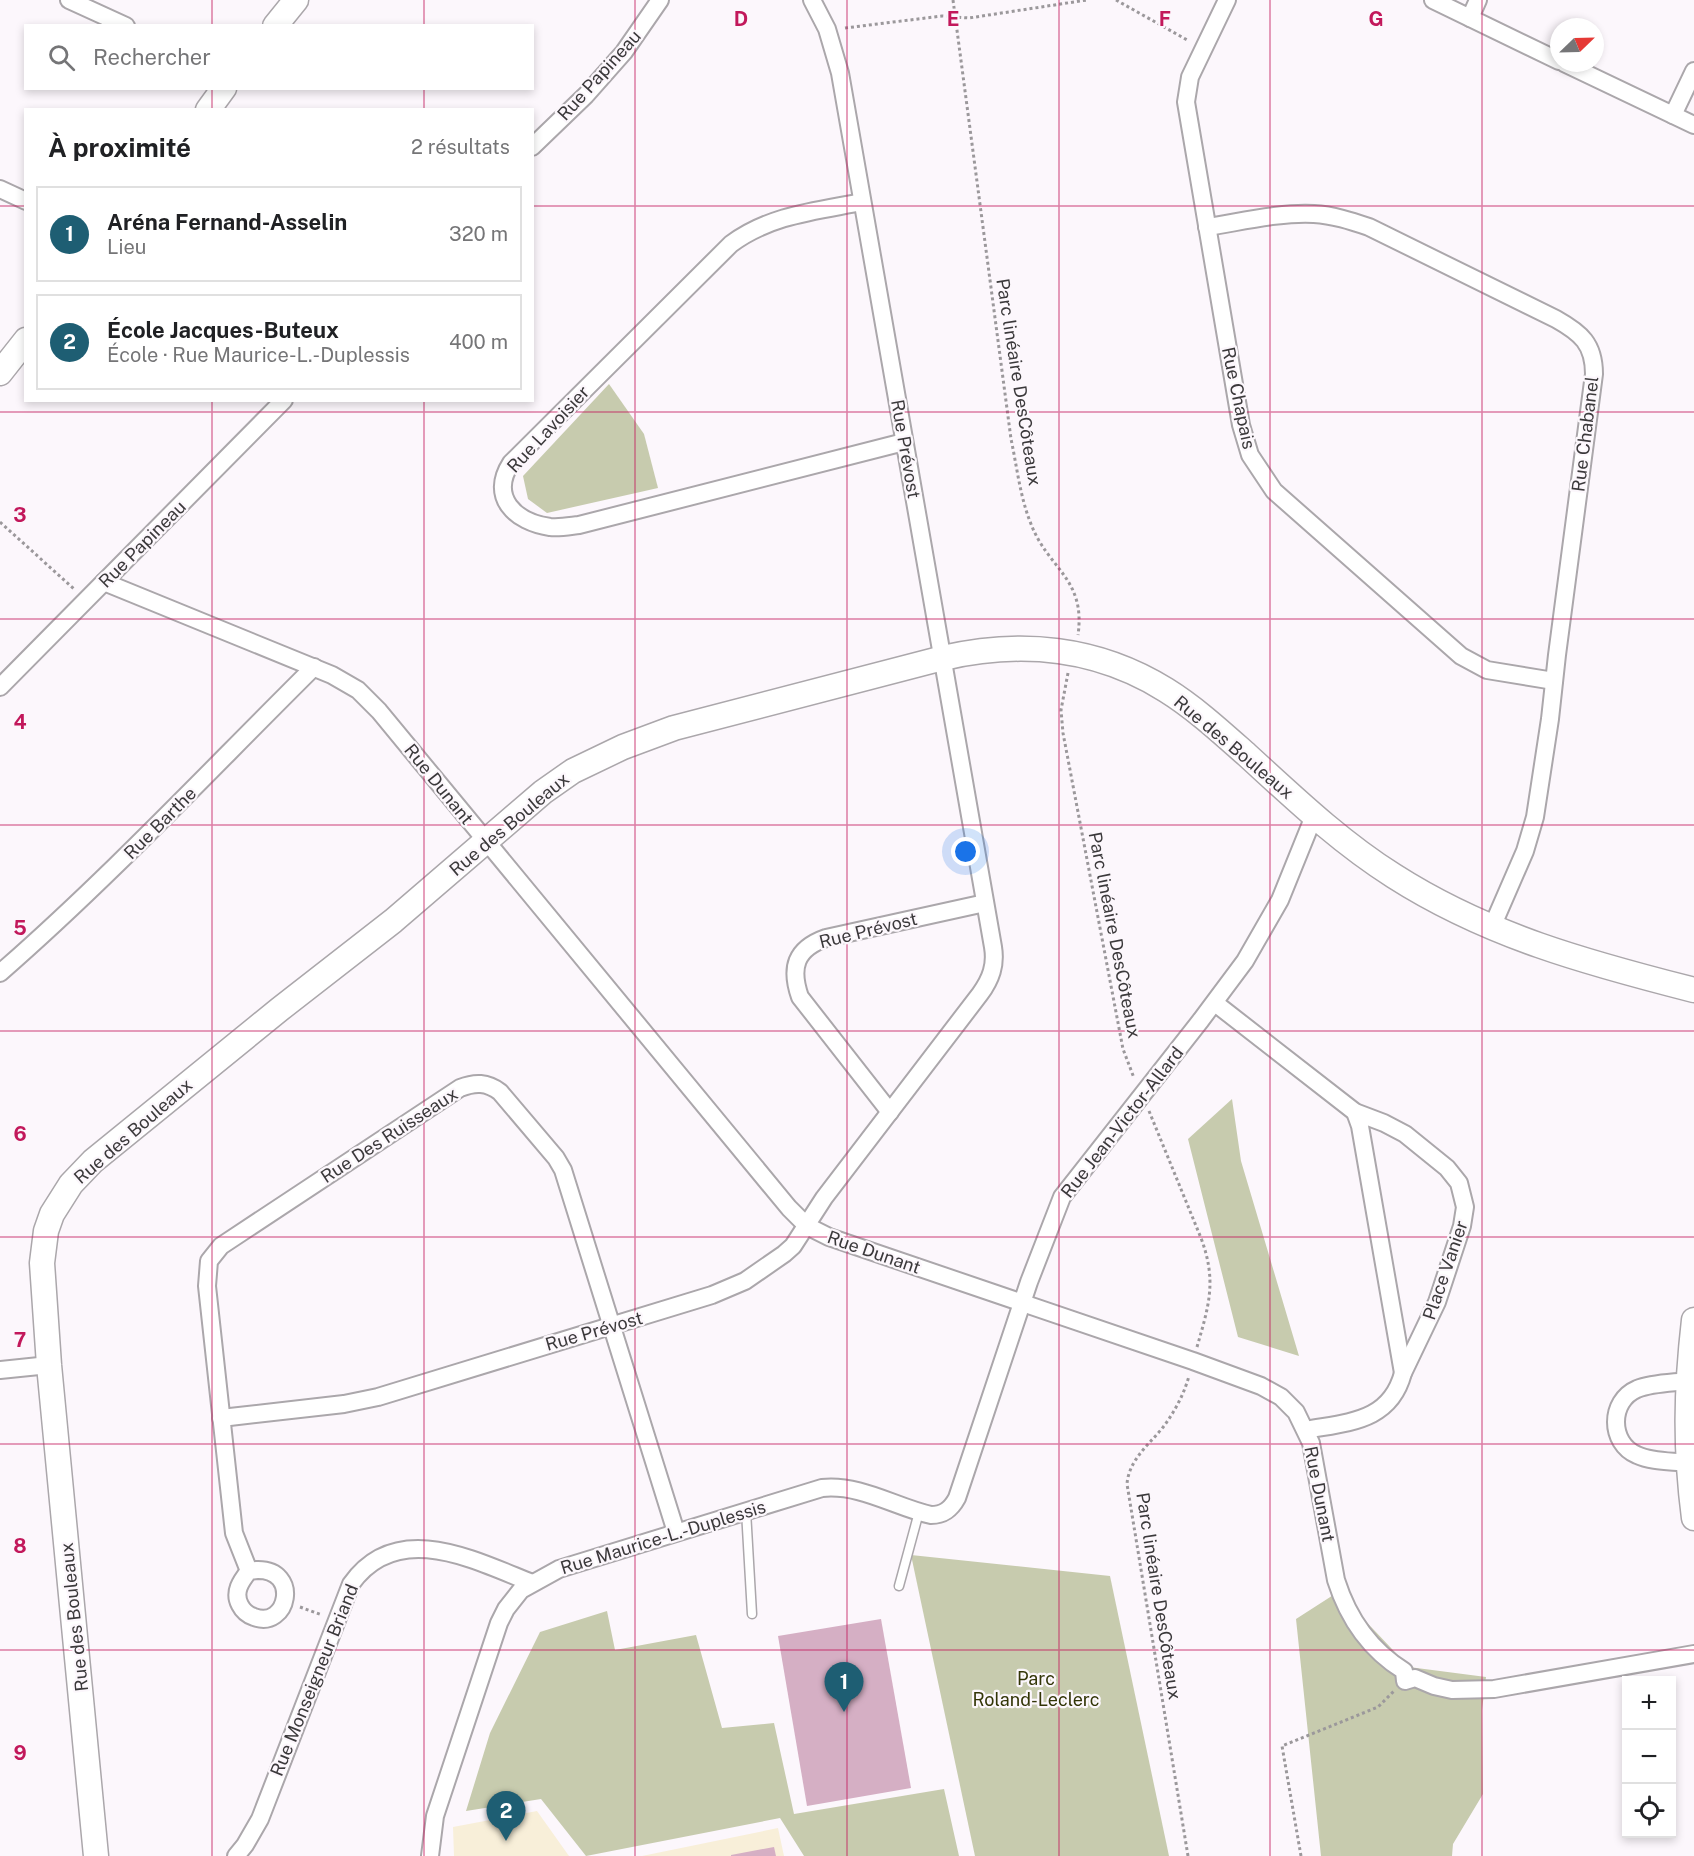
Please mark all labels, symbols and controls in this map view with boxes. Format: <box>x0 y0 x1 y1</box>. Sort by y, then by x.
text: D <box>734 7 748 31</box>
text: E <box>947 7 959 31</box>
text: F <box>1159 7 1171 31</box>
text: G <box>1368 7 1384 31</box>
north arrow <box>1550 18 1604 72</box>
search box <box>24 24 534 90</box>
street label: Rue Papineau <box>553 25 645 125</box>
icon: search <box>45 41 78 74</box>
text: Rechercher <box>93 44 211 70</box>
text: À proximité <box>48 132 191 163</box>
text: 2 résultats <box>411 135 510 159</box>
text: Aréna Fernand-Asselin <box>107 209 347 235</box>
text: 1 <box>65 222 74 246</box>
text: 320 m <box>449 222 508 246</box>
text: Lieu <box>107 235 146 259</box>
street label: Parc linéaire DesCôteaux <box>992 277 1046 487</box>
text: École Jacques-Buteux <box>107 317 339 343</box>
text: 2 <box>63 330 76 354</box>
text: 400 m <box>449 330 508 354</box>
text: École · Rue Maurice-L.-Duplessis <box>107 343 410 367</box>
street label: Rue Chapais <box>1218 345 1260 451</box>
street label: Rue Chabanel <box>1567 375 1603 493</box>
street label: Rue Lavoisier <box>502 381 594 477</box>
street label: Rue Prévost <box>887 398 925 500</box>
street label: Rue Papineau <box>94 496 190 592</box>
text: 3 <box>13 503 27 527</box>
street label: Rue des Bouleaux <box>1170 691 1298 803</box>
text: 4 <box>13 710 27 734</box>
street label: Rue Dunant <box>400 740 478 828</box>
street label: Rue des Bouleaux <box>445 768 573 880</box>
street label: Rue Barthe <box>120 783 200 863</box>
street label: Parc linéaire DesCôteaux <box>1085 830 1145 1040</box>
your location <box>951 837 980 866</box>
street label: Rue Prévost <box>817 908 919 952</box>
text: 5 <box>13 916 27 940</box>
street label: Rue Jean-Victor-Allard <box>1056 1042 1188 1202</box>
street label: Rue des Bouleaux <box>70 1074 196 1188</box>
street label: Rue Des Ruisseaux <box>317 1083 461 1187</box>
text: 6 <box>13 1122 27 1146</box>
street label: Place Vanier <box>1418 1217 1472 1323</box>
street label: Rue Dunant <box>825 1226 923 1278</box>
street label: Rue Prévost <box>543 1307 645 1355</box>
text: 7 <box>14 1328 26 1352</box>
street label: Rue Dunant <box>1300 1444 1340 1544</box>
street label: Parc linéaire DesCôteaux <box>1132 1491 1186 1701</box>
street label: Rue Maurice-L.-Duplessis <box>558 1496 768 1578</box>
text: 8 <box>13 1534 27 1558</box>
street label: Rue des Bouleaux <box>56 1542 92 1692</box>
street label: Rue Monseigneur Briand <box>266 1581 362 1779</box>
pin: 1 <box>824 1662 864 1712</box>
park label: Parc Roland-Leclerc <box>972 1668 1100 1710</box>
map controls <box>1622 1676 1676 1838</box>
button: + <box>1622 1676 1676 1730</box>
button: − <box>1622 1730 1676 1784</box>
text: 9 <box>13 1741 27 1765</box>
button: locate <box>1622 1784 1676 1838</box>
pin: 2 <box>486 1792 526 1841</box>

